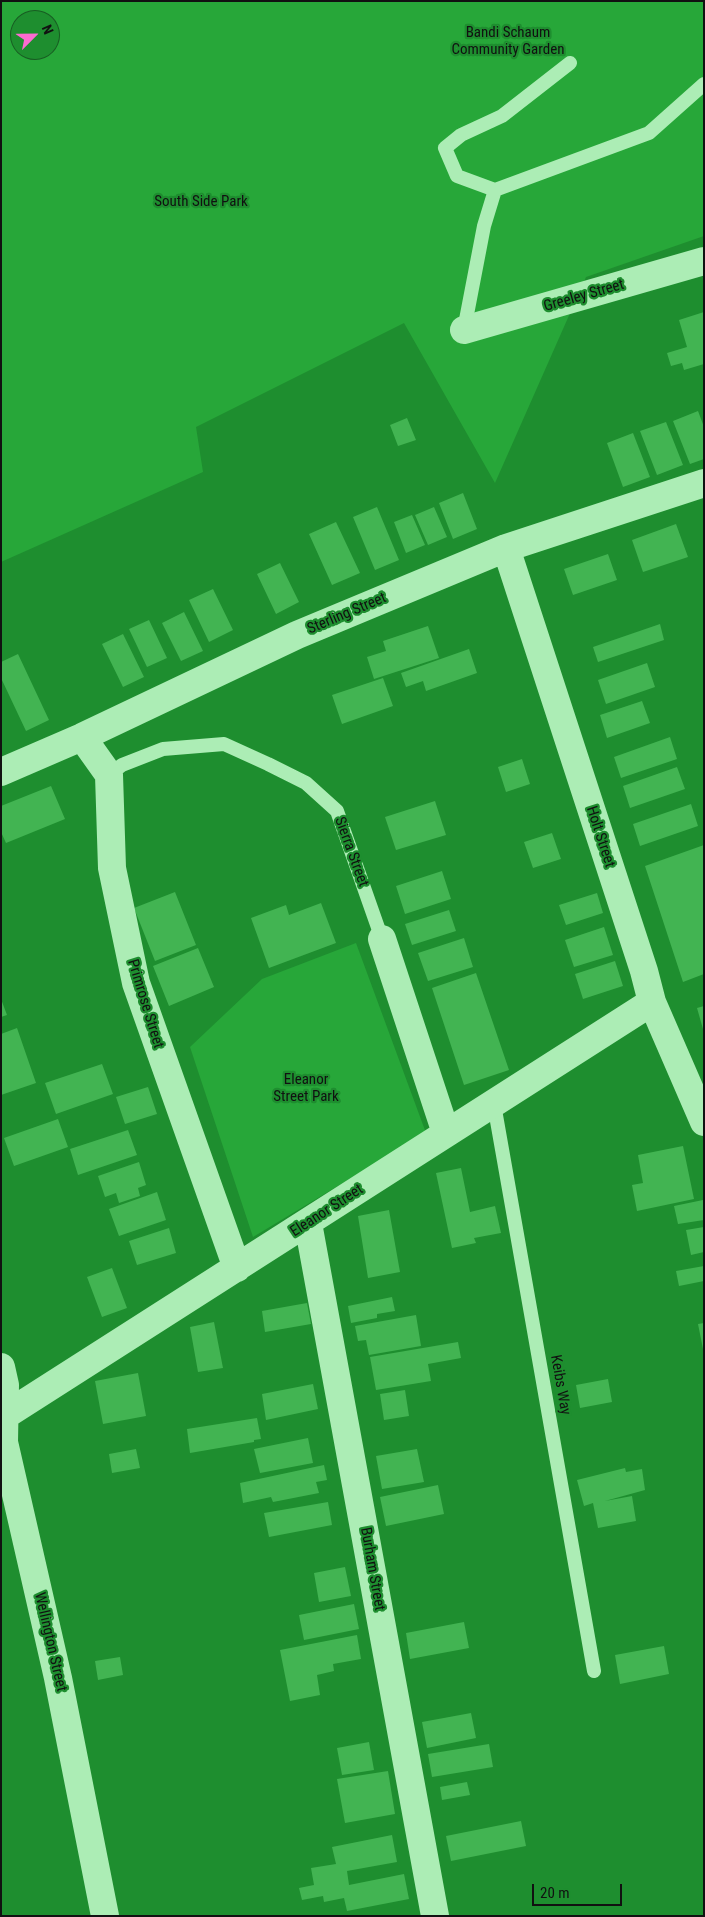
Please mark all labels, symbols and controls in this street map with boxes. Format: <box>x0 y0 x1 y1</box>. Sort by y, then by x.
north arrow <box>10 10 60 60</box>
text: N <box>39 22 57 37</box>
park label: Bandi Schaum Community Garden <box>452 24 564 59</box>
park label: South Side Park <box>154 193 248 211</box>
street label: Greeley Street <box>542 276 626 316</box>
street label: Sterling Street <box>305 589 389 639</box>
street label: Holt Street <box>582 804 618 870</box>
street label: Sierra Street <box>330 815 372 889</box>
street label: Primrose Street <box>123 957 167 1051</box>
park label: Eleanor Street Park <box>273 1071 339 1106</box>
street label: Eleanor Street <box>287 1181 367 1241</box>
street label: Keibs Way <box>546 1354 574 1416</box>
street label: Burham Street <box>356 1526 388 1612</box>
street label: Wellington Street <box>30 1591 70 1693</box>
scale bar <box>535 1874 625 1906</box>
text: 20 m <box>540 1884 570 1902</box>

